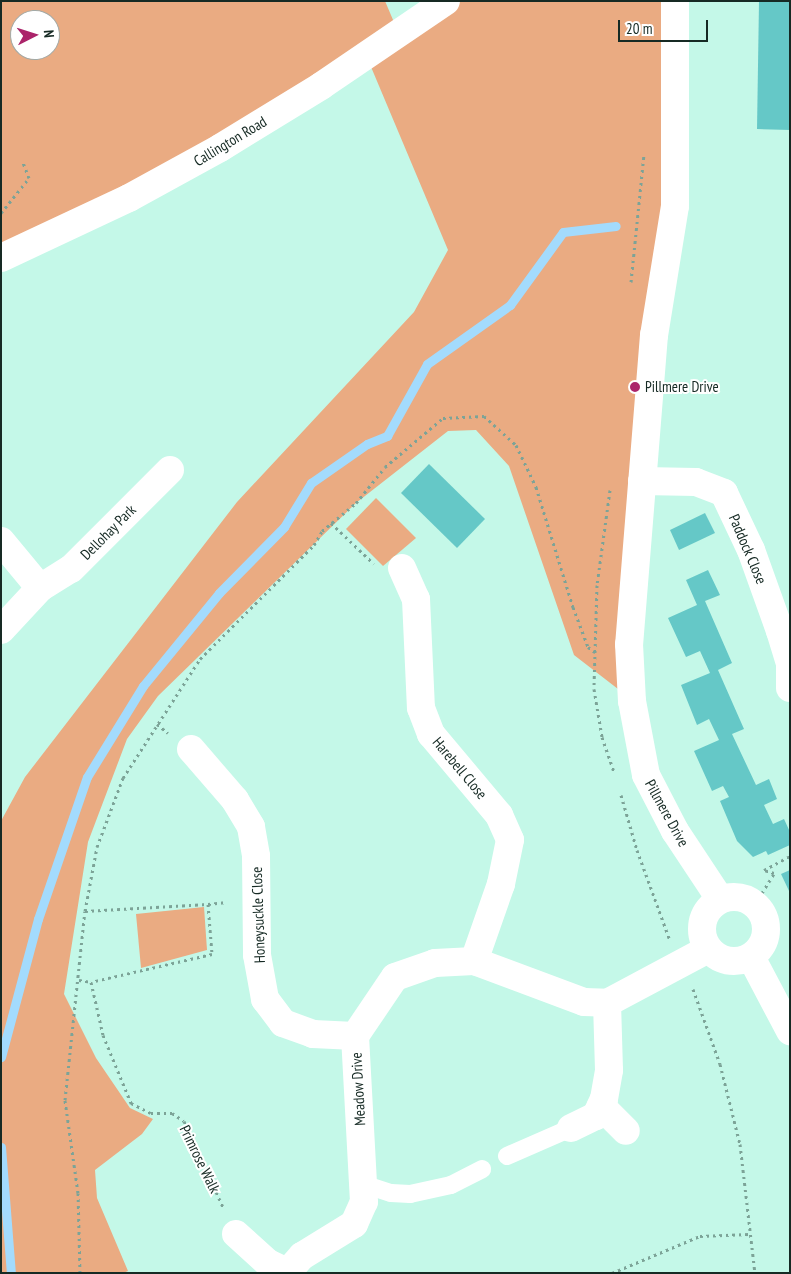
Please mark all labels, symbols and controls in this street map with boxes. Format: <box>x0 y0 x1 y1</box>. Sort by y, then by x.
north arrow <box>10 10 60 60</box>
scale bar <box>621 10 711 42</box>
text: 20 m <box>626 19 652 38</box>
text: N <box>40 29 58 38</box>
street label: Callington Road <box>190 112 270 170</box>
place label: Pillmere Drive <box>645 378 719 396</box>
marker: Pillmere Drive <box>629 381 641 393</box>
street label: Dellohay Park <box>76 500 140 564</box>
street label: Paddock Close <box>725 511 771 587</box>
street label: Harebell Close <box>429 733 491 803</box>
street label: Pillmere Drive <box>641 776 693 850</box>
street label: Honeysuckle Close <box>247 867 269 963</box>
street label: Meadow Drive <box>347 1052 369 1126</box>
street label: Primrose Walk <box>176 1122 224 1196</box>

